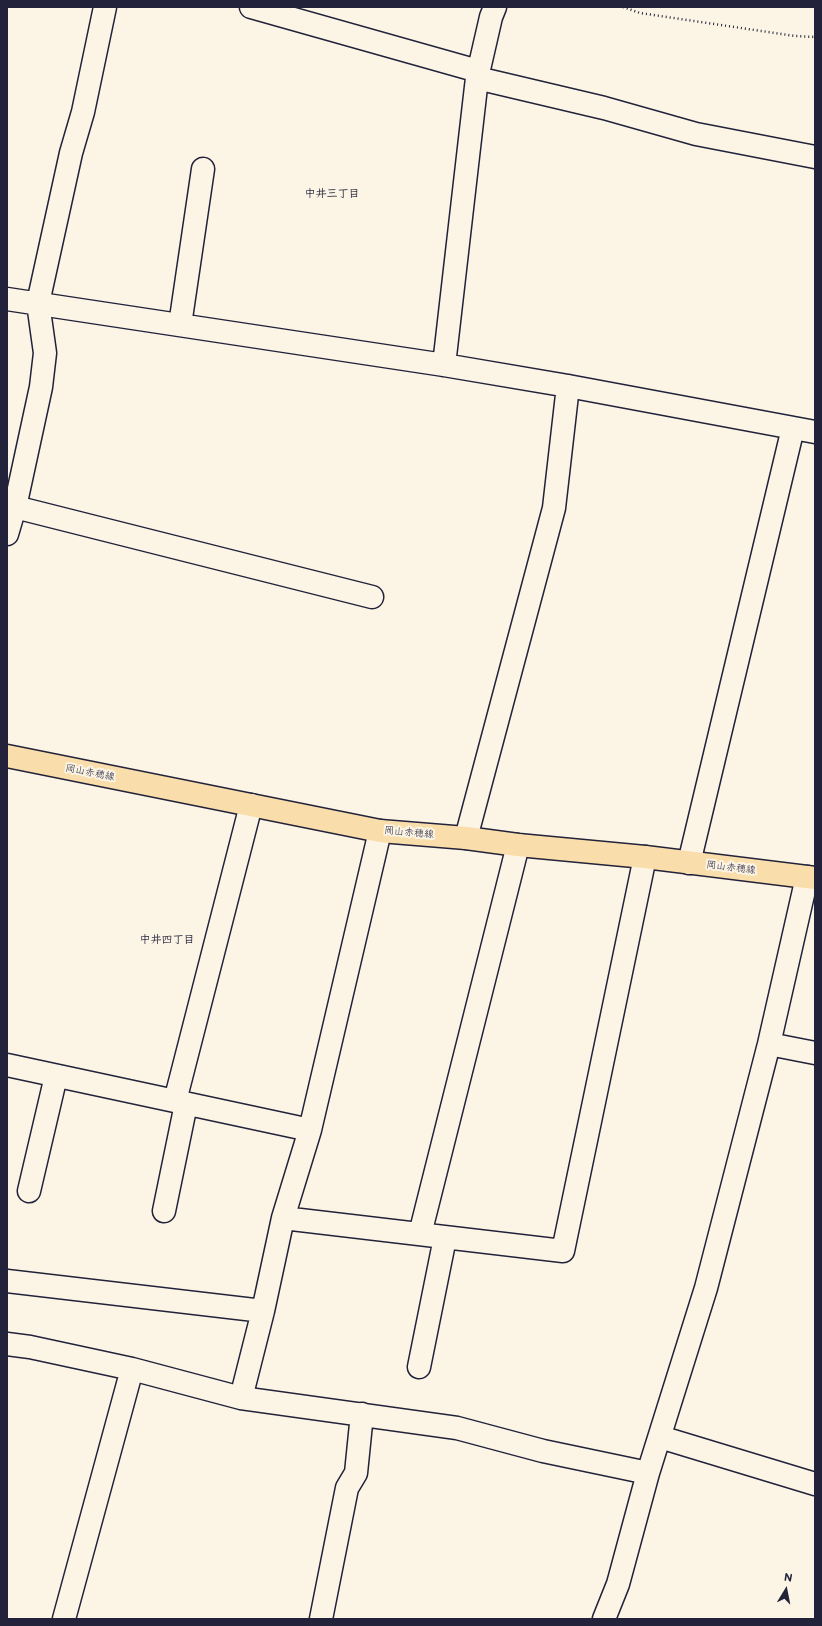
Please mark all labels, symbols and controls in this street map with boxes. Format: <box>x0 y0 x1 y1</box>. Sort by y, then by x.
district label: 中井三丁目 <box>305 187 359 201</box>
street label: 岡山赤穂線 <box>64 762 116 784</box>
street label: 岡山赤穂線 <box>384 825 434 841</box>
street label: 岡山赤穂線 <box>705 859 757 877</box>
district label: 中井四丁目 <box>140 933 194 947</box>
north arrow <box>766 1570 806 1610</box>
text: N <box>783 1571 793 1585</box>

